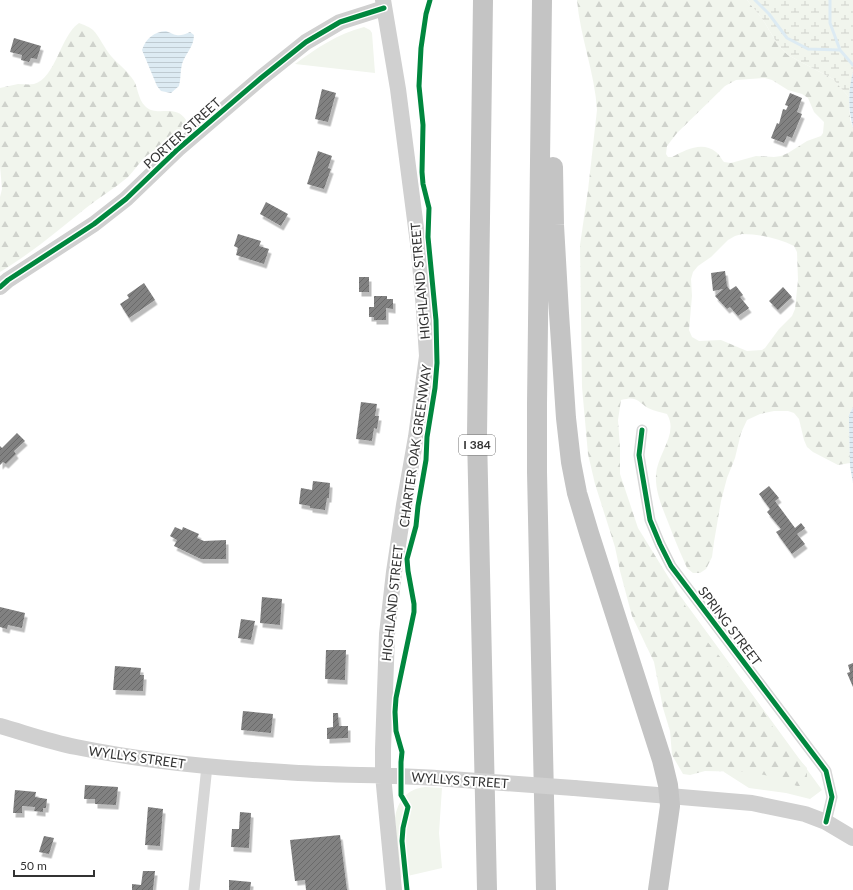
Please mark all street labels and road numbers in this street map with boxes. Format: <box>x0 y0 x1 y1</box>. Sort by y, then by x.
street label: PORTER STREET <box>140 94 224 172</box>
street label: HIGHLAND STREET <box>407 222 433 340</box>
street label: CHARTER OAK GREENWAY <box>396 363 434 528</box>
road number: I 384 <box>459 435 495 455</box>
street label: HIGHLAND STREET <box>378 544 406 662</box>
street label: SPRING STREET <box>695 583 765 669</box>
street label: WYLLYS STREET <box>88 742 187 772</box>
street label: WYLLYS STREET <box>411 769 509 791</box>

